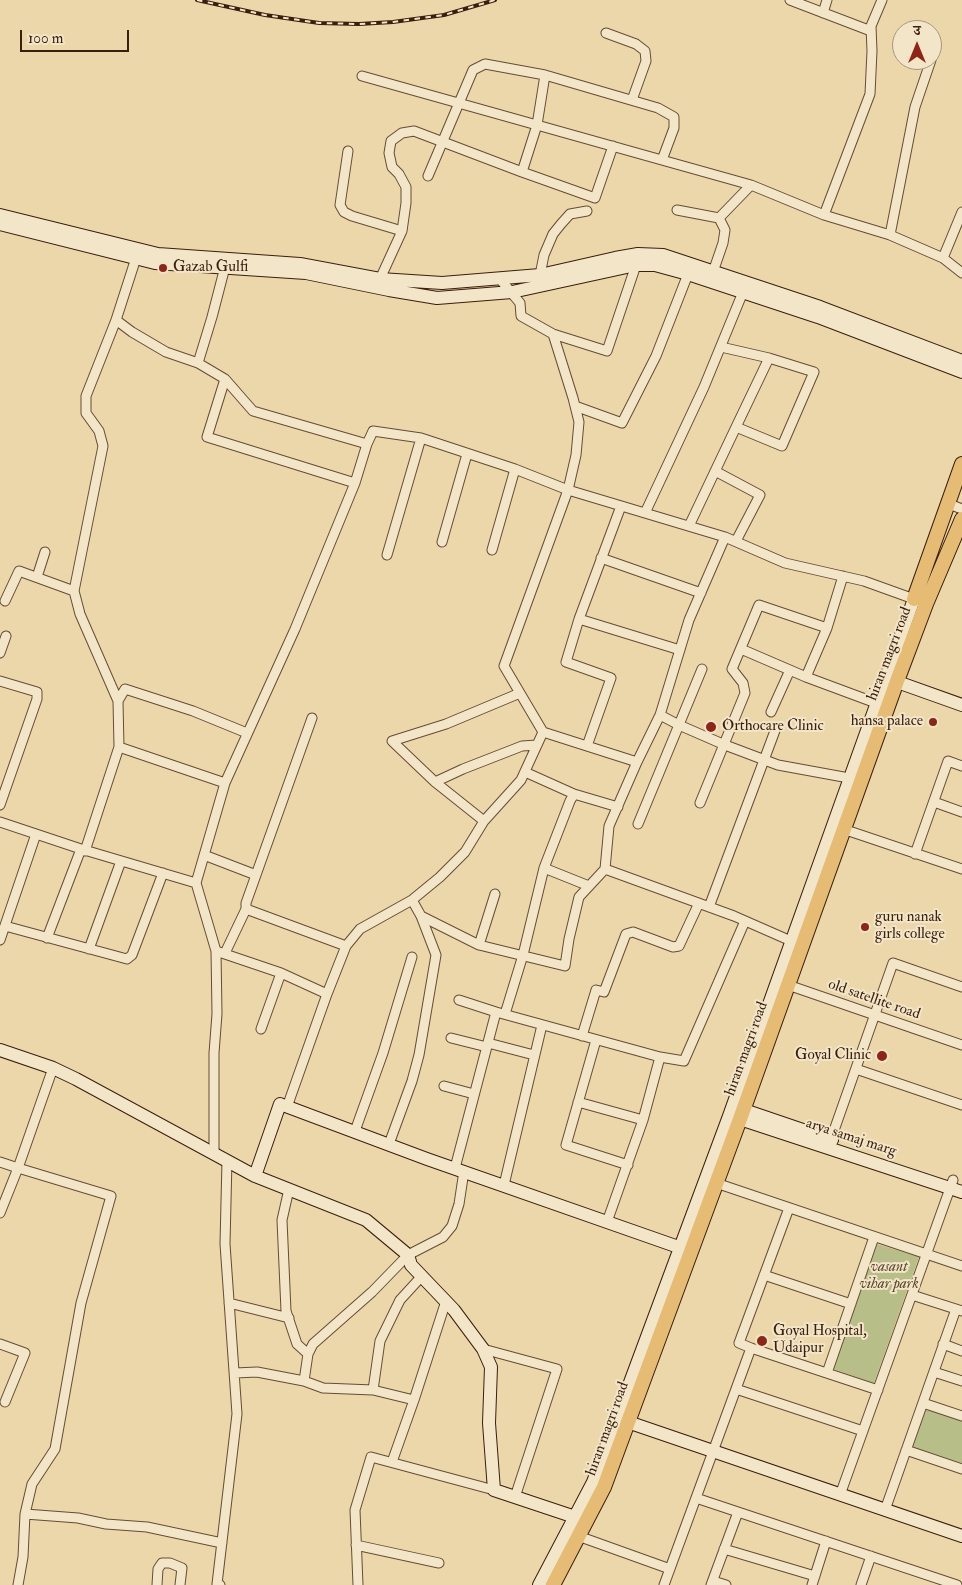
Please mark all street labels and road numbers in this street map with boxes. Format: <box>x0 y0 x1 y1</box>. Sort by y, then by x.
street label: hiran magri road <box>864 605 916 703</box>
street label: old satellite road <box>826 976 922 1024</box>
street label: hiran magri road <box>722 1000 772 1098</box>
street label: arya samaj marg <box>803 1115 899 1161</box>
street label: hiran magri road <box>583 1380 633 1478</box>

